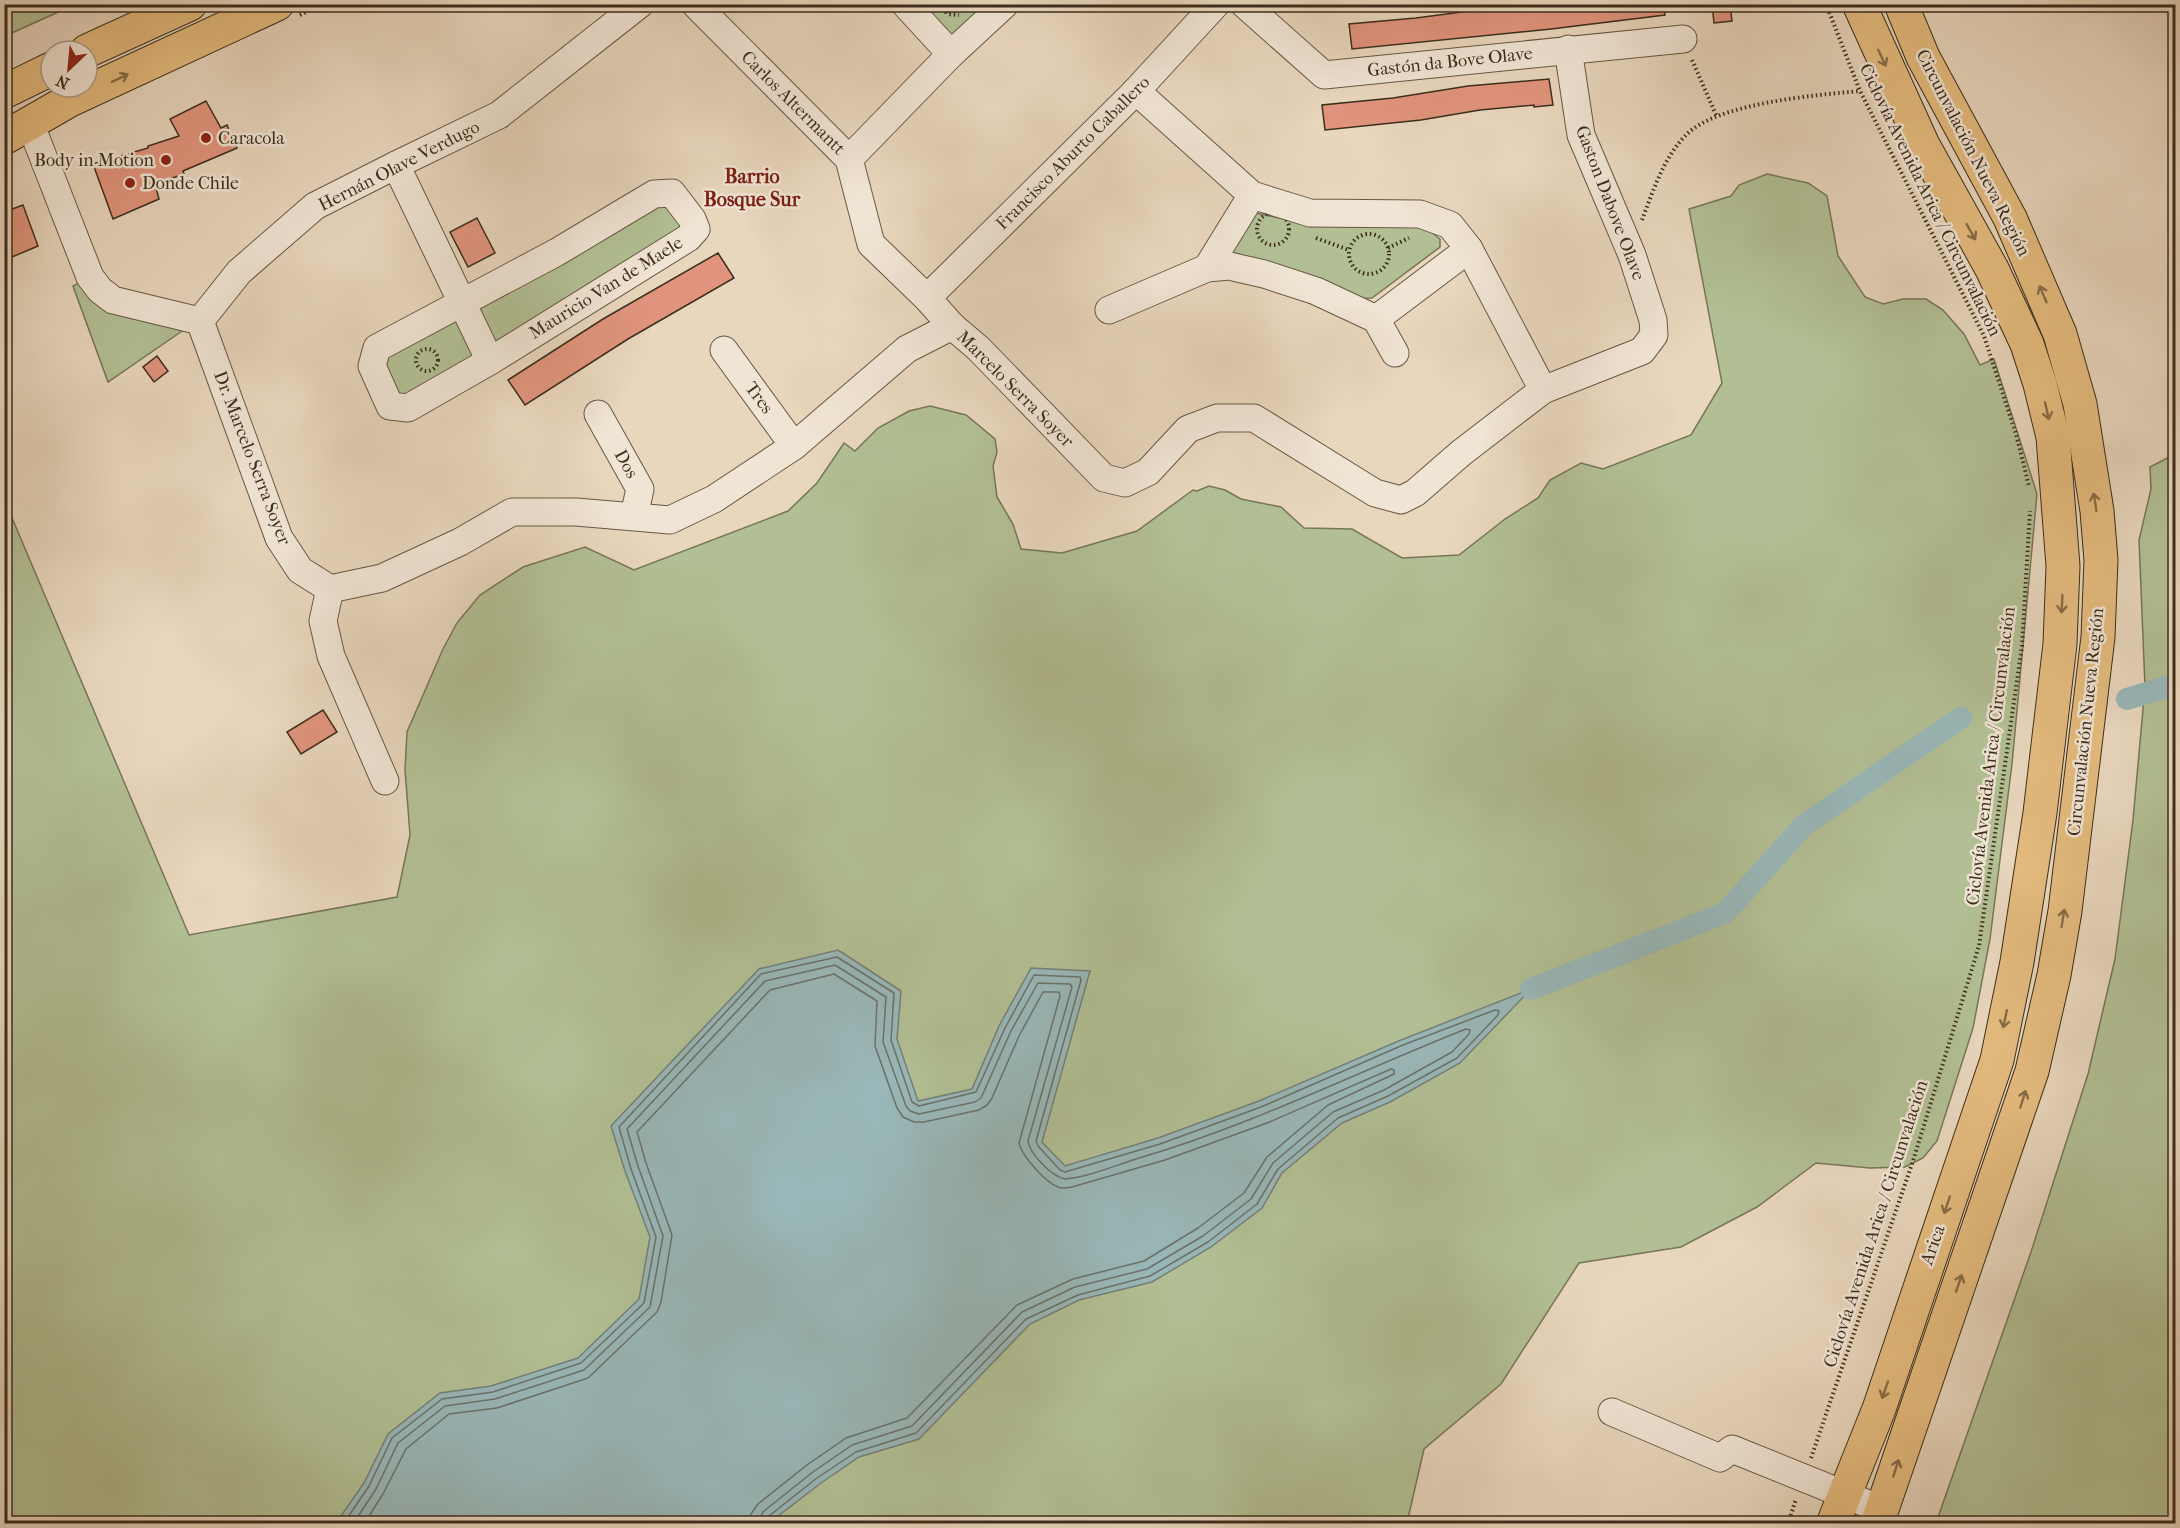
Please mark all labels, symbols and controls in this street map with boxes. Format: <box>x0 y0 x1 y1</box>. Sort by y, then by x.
north arrow <box>39 39 99 99</box>
street label: Gastón da Bove Olave <box>1366 43 1534 81</box>
street label: Circunvalación Nueva Región <box>1912 46 2035 260</box>
street label: Carlos Altermantt <box>737 47 850 160</box>
one-way arrow <box>1877 49 1888 67</box>
street label: Ciclovía Avenida Arica / Circunvalación <box>1855 60 2006 340</box>
text: N <box>52 70 72 93</box>
one-way arrow <box>110 71 128 83</box>
street label: Francisco Aburto Caballero <box>992 72 1154 234</box>
street label: Hernán Olave Verdugo <box>315 116 483 216</box>
street label: Gaston Dabove Olave <box>1571 123 1649 283</box>
place label: Caracola <box>218 128 285 149</box>
marker: Caracola <box>199 131 213 145</box>
place label: Body in Motion <box>34 150 155 171</box>
marker: Body in Motion <box>159 153 173 167</box>
district label: Barrio Bosque Sur <box>704 165 801 211</box>
place label: Donde Chile <box>142 173 239 194</box>
marker: Donde Chile <box>123 176 137 190</box>
one-way arrow <box>1966 222 1977 240</box>
street label: Mauricio Van de Maele <box>525 232 687 344</box>
one-way arrow <box>2037 285 2048 303</box>
street label: Marcelo Serra Soyer <box>952 326 1078 452</box>
street label: Dr. Marcelo Serra Soyer <box>209 368 295 548</box>
street label: Tres <box>741 378 778 418</box>
one-way arrow <box>2041 401 2053 420</box>
street label: Dos <box>610 446 643 482</box>
one-way arrow <box>2090 493 2101 513</box>
one-way arrow <box>2056 594 2067 614</box>
street label: Ciclovía Avenida Arica / Circunvalación <box>1962 605 2020 907</box>
street label: Circunvalación Nueva Región <box>2064 606 2108 837</box>
one-way arrow <box>2058 908 2069 928</box>
one-way arrow <box>1999 1009 2010 1029</box>
street label: Ciclovía Avenida Arica / Circunvalación <box>1819 1078 1933 1370</box>
one-way arrow <box>2018 1090 2029 1109</box>
one-way arrow <box>1941 1195 1952 1214</box>
street label: Arica <box>1916 1222 1950 1268</box>
one-way arrow <box>1954 1275 1965 1293</box>
one-way arrow <box>1879 1380 1890 1399</box>
one-way arrow <box>1891 1459 1902 1478</box>

